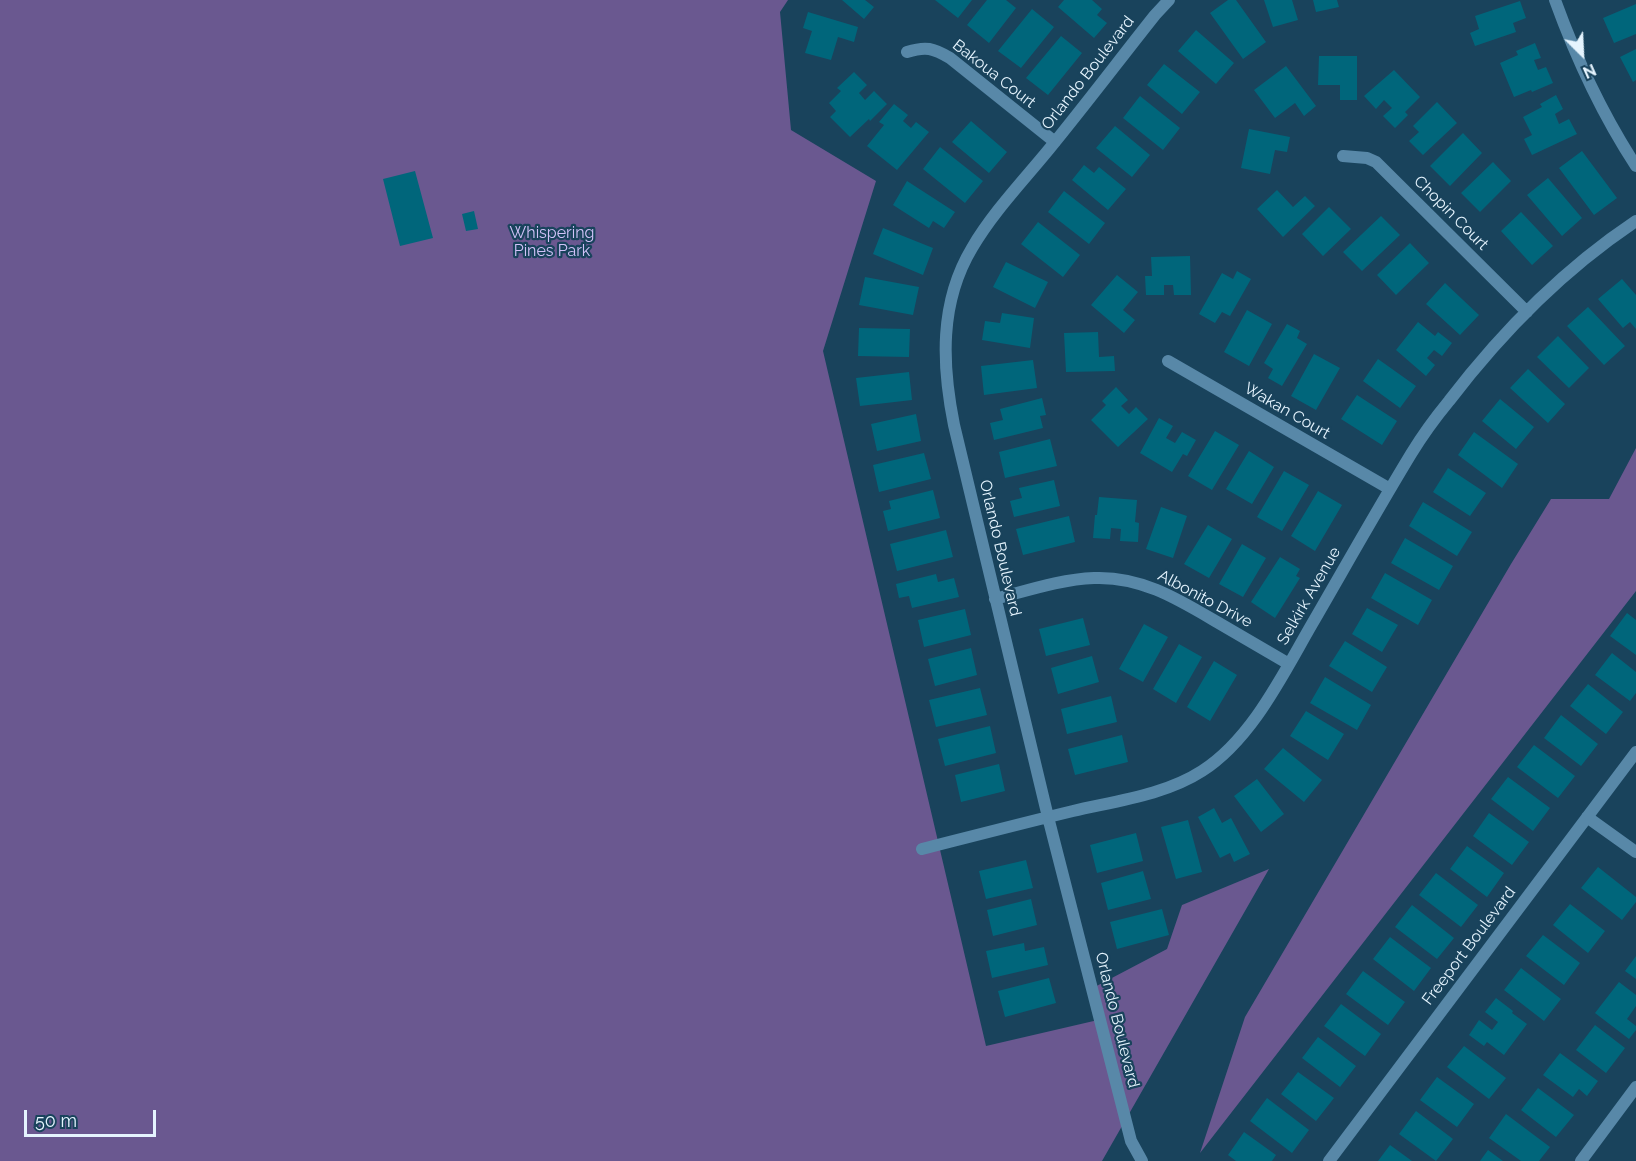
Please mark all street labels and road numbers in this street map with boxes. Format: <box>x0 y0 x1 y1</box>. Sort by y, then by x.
street label: Orlando Boulevard <box>1038 12 1138 134</box>
street label: Bakoua Court <box>949 36 1039 112</box>
street label: Chopin Court <box>1410 172 1492 254</box>
street label: Wakan Court <box>1241 379 1333 443</box>
street label: Orlando Boulevard <box>975 478 1025 618</box>
street label: Selkirk Avenue <box>1273 544 1345 648</box>
street label: Albonito Drive <box>1154 566 1256 632</box>
street label: Freeport Boulevard <box>1418 883 1520 1009</box>
street label: Orlando Boulevard <box>1091 950 1143 1090</box>

